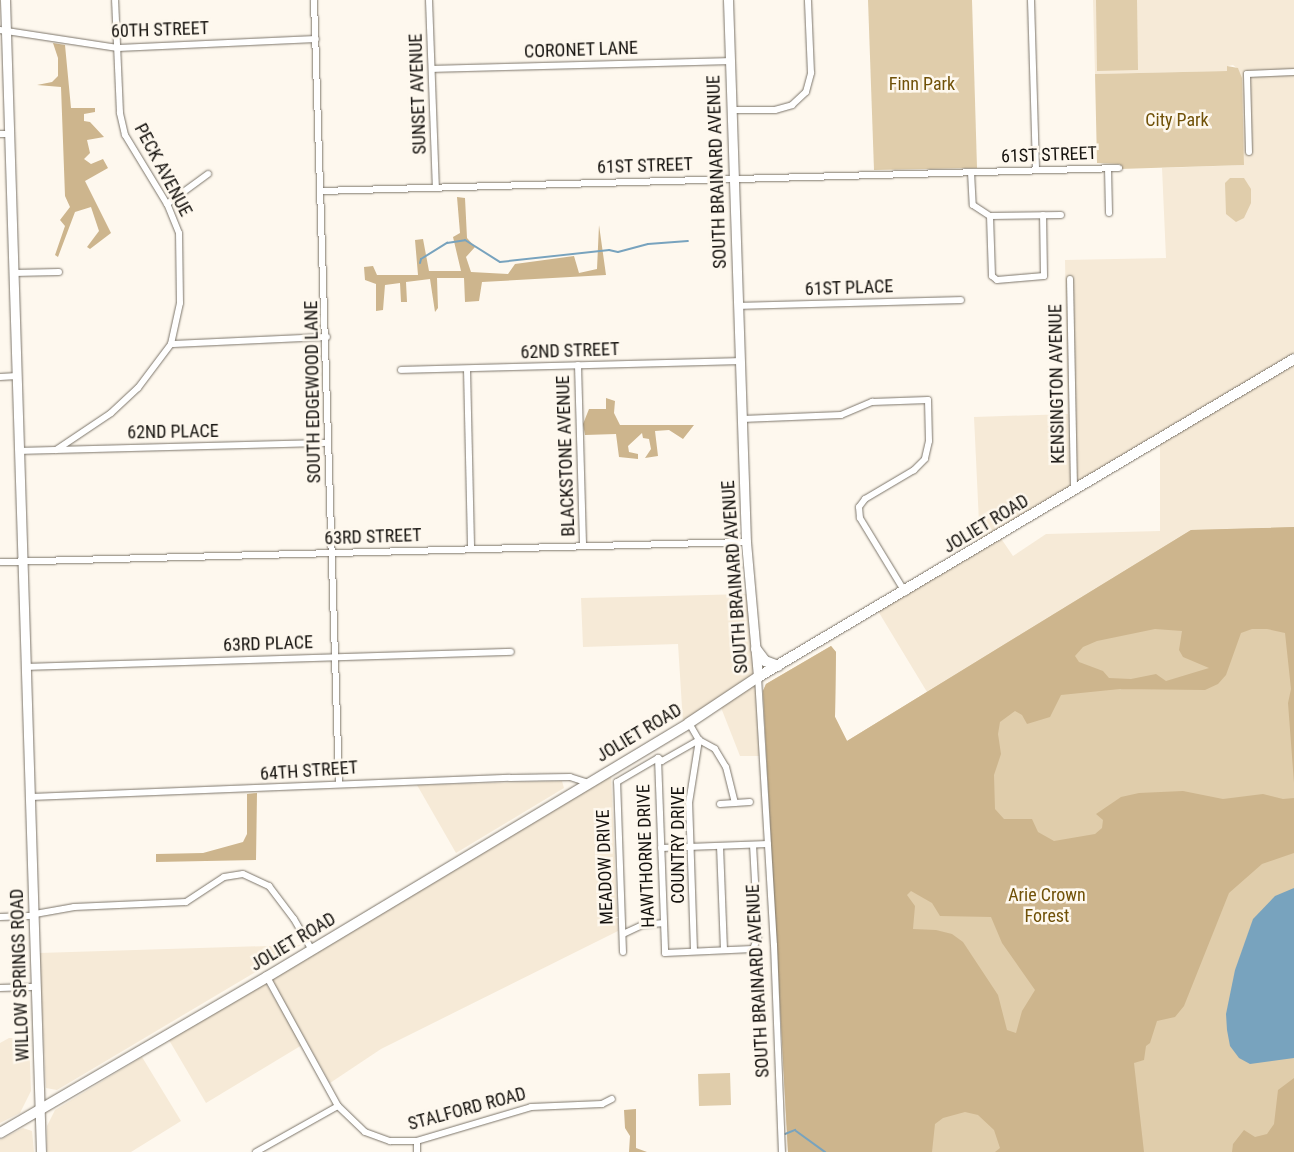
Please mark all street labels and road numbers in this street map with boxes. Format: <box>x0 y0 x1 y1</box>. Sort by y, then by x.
street label: 60TH STREET <box>111 17 209 43</box>
street label: SUNSET AVENUE <box>405 33 431 155</box>
street label: CORONET LANE <box>523 37 639 63</box>
street label: SOUTH BRAINARD AVENUE <box>703 75 731 269</box>
street label: PECK AVENUE <box>130 120 196 220</box>
street label: 61ST STREET <box>1001 143 1097 167</box>
street label: 61ST STREET <box>597 154 693 178</box>
street label: 61ST PLACE <box>804 276 894 300</box>
street label: SOUTH EDGEWOOD LANE <box>301 300 325 484</box>
street label: KENSINGTON AVENUE <box>1045 304 1069 464</box>
street label: 62ND STREET <box>520 338 620 364</box>
street label: BLACKSTONE AVENUE <box>552 375 580 537</box>
street label: 62ND PLACE <box>127 420 219 444</box>
street label: SOUTH BRAINARD AVENUE <box>717 480 753 674</box>
street label: JOLIET ROAD <box>939 490 1033 558</box>
street label: 63RD STREET <box>324 525 422 549</box>
street label: 63RD PLACE <box>223 632 313 656</box>
street label: JOLIET ROAD <box>592 699 686 767</box>
street label: 64TH STREET <box>259 757 359 785</box>
street label: HAWTHORNE DRIVE <box>633 784 659 928</box>
street label: COUNTRY DRIVE <box>667 786 689 904</box>
street label: MEADOW DRIVE <box>592 809 618 925</box>
street label: SOUTH BRAINARD AVENUE <box>742 884 774 1078</box>
street label: WILLOW SPRINGS ROAD <box>6 888 34 1062</box>
street label: JOLIET ROAD <box>246 908 340 976</box>
street label: STALFORD ROAD <box>406 1083 528 1135</box>

